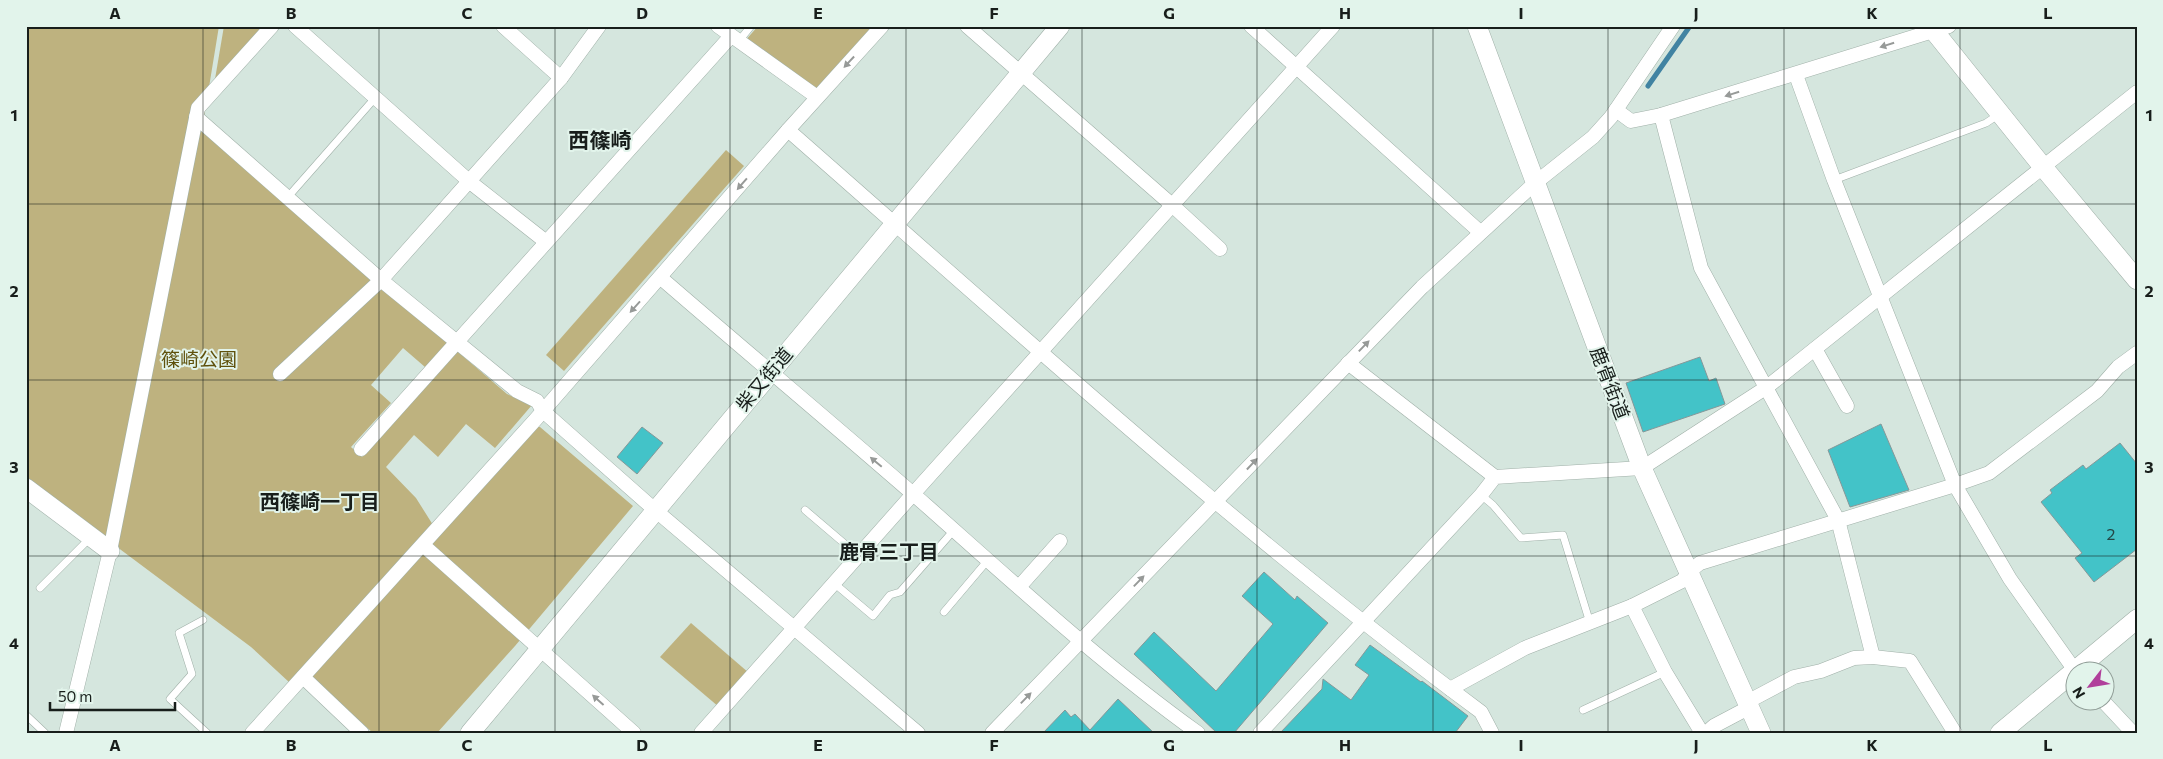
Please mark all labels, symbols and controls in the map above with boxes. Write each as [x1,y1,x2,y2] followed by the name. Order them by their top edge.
[109,3,121,22] text: A
[286,3,297,22] text: B
[462,3,473,22] text: C
[636,3,648,22] text: D
[813,3,823,22] text: E
[989,3,999,22] text: F
[1163,3,1175,22] text: G
[1339,3,1351,22] text: H
[1518,3,1524,22] text: I
[1693,3,1699,22] text: J
[1866,3,1878,22] text: K
[2043,3,2053,22] text: L
[1880,42,1895,50] one-way arrow
[843,56,855,68] one-way arrow
[1724,90,1739,98] one-way arrow
[10,105,18,124] text: 1
[2145,105,2153,124] text: 1
[569,127,632,152] district label: 西篠崎
[736,177,747,190] one-way arrow
[9,281,19,300] text: 2
[2144,281,2154,300] text: 2
[630,300,641,313] one-way arrow
[1358,341,1370,353] one-way arrow
[730,342,797,415] street label: 柴又街道
[1586,343,1635,422] street label: 鹿骨街道
[161,347,237,370] park label: 篠崎公園
[870,456,882,468] one-way arrow
[9,457,19,476] text: 3
[2144,457,2154,476] text: 3
[1246,459,1258,471] one-way arrow
[260,489,380,513] district label: 西篠崎一丁目
[2107,524,2116,543] house number: 2
[839,539,939,563] district label: 鹿骨三丁目
[1133,575,1145,587] one-way arrow
[9,633,19,652] text: 4
[2144,633,2154,652] text: 4
[2066,662,2116,712] north arrow
[50,679,175,711] scale bar
[2068,684,2088,702] text: N
[58,687,92,705] text: 50 m
[1020,692,1032,704] one-way arrow
[591,695,604,706] one-way arrow
[109,735,121,754] text: A
[286,735,297,754] text: B
[462,735,473,754] text: C
[636,735,648,754] text: D
[813,735,823,754] text: E
[989,735,999,754] text: F
[1163,735,1175,754] text: G
[1339,735,1351,754] text: H
[1518,735,1524,754] text: I
[1693,735,1699,754] text: J
[1866,735,1878,754] text: K
[2043,735,2053,754] text: L

